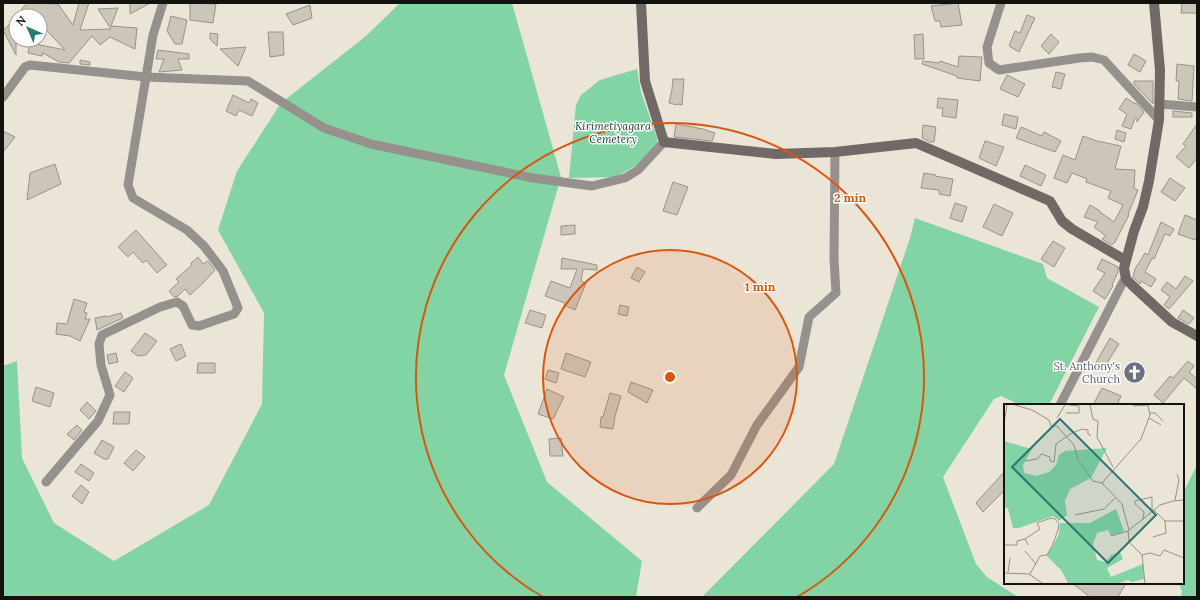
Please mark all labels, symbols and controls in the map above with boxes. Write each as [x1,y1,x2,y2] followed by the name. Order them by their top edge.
[8,8,48,48] north arrow
[13,13,29,29] text: N
[575,119,652,146] park label: Kirimetiyagara Cemetery
[834,190,866,205] text: 2 min
[745,279,776,294] text: 1 min
[1053,359,1120,386] place label: St. Anthony's Church
[1122,359,1148,385] church icon: St. Anthony's Church
[663,370,677,384] centre of rings
[1004,404,1184,584] inset map

